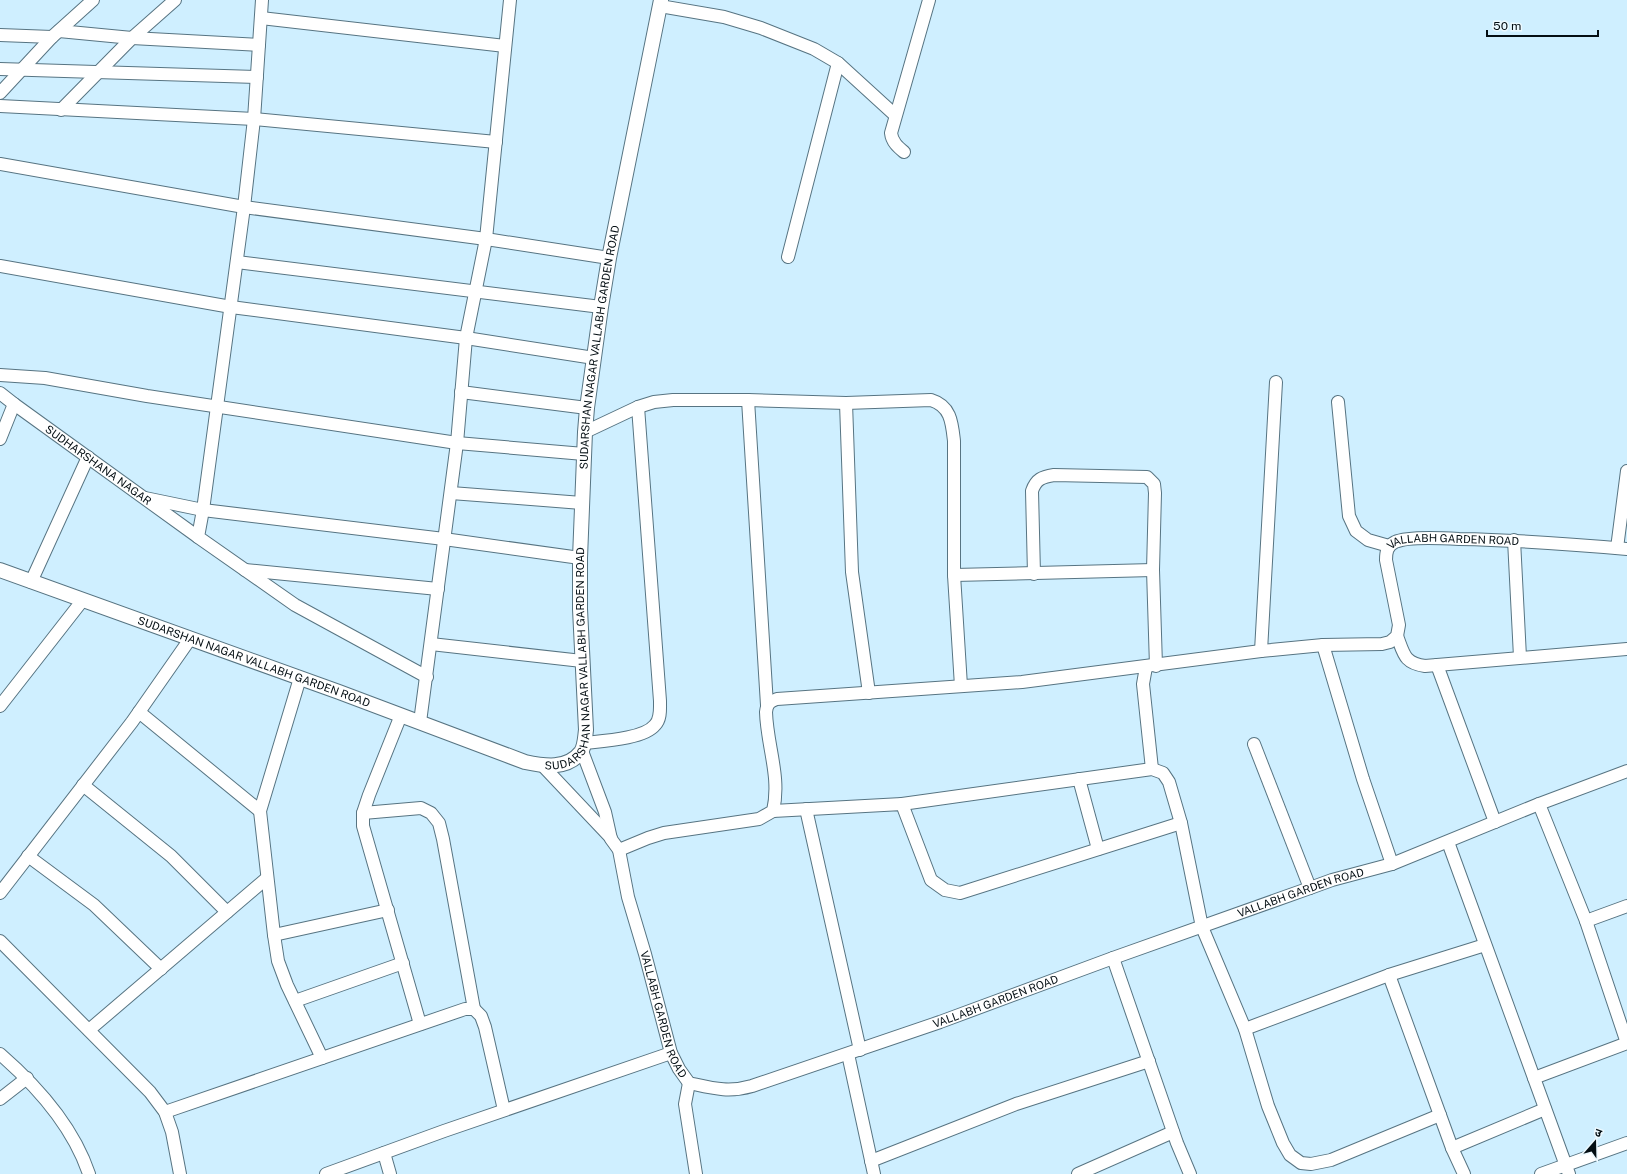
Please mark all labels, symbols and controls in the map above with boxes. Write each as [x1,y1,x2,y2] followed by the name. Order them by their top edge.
[1487,12,1598,38] scale bar
[1493,19,1521,33] text: 50 m
[578,224,621,470] street label: SUDARSHAN NAGAR VALLABH GARDEN ROAD
[43,423,154,507] street label: SUDHARSHANA NAGAR
[1384,532,1520,551] street label: VALLABH GARDEN ROAD
[544,547,592,772] street label: SUDARSHAN NAGAR VALLABH GARDEN ROAD
[136,614,372,709] street label: SUDARSHAN NAGAR VALLABH GARDEN ROAD
[1236,866,1365,919] street label: VALLABH GARDEN ROAD
[638,949,689,1080] street label: VALLABH GARDEN ROAD
[931,973,1060,1030] street label: VALLABH GARDEN ROAD
[1575,1122,1615,1162] north arrow
[1593,1126,1604,1140] text: उ

